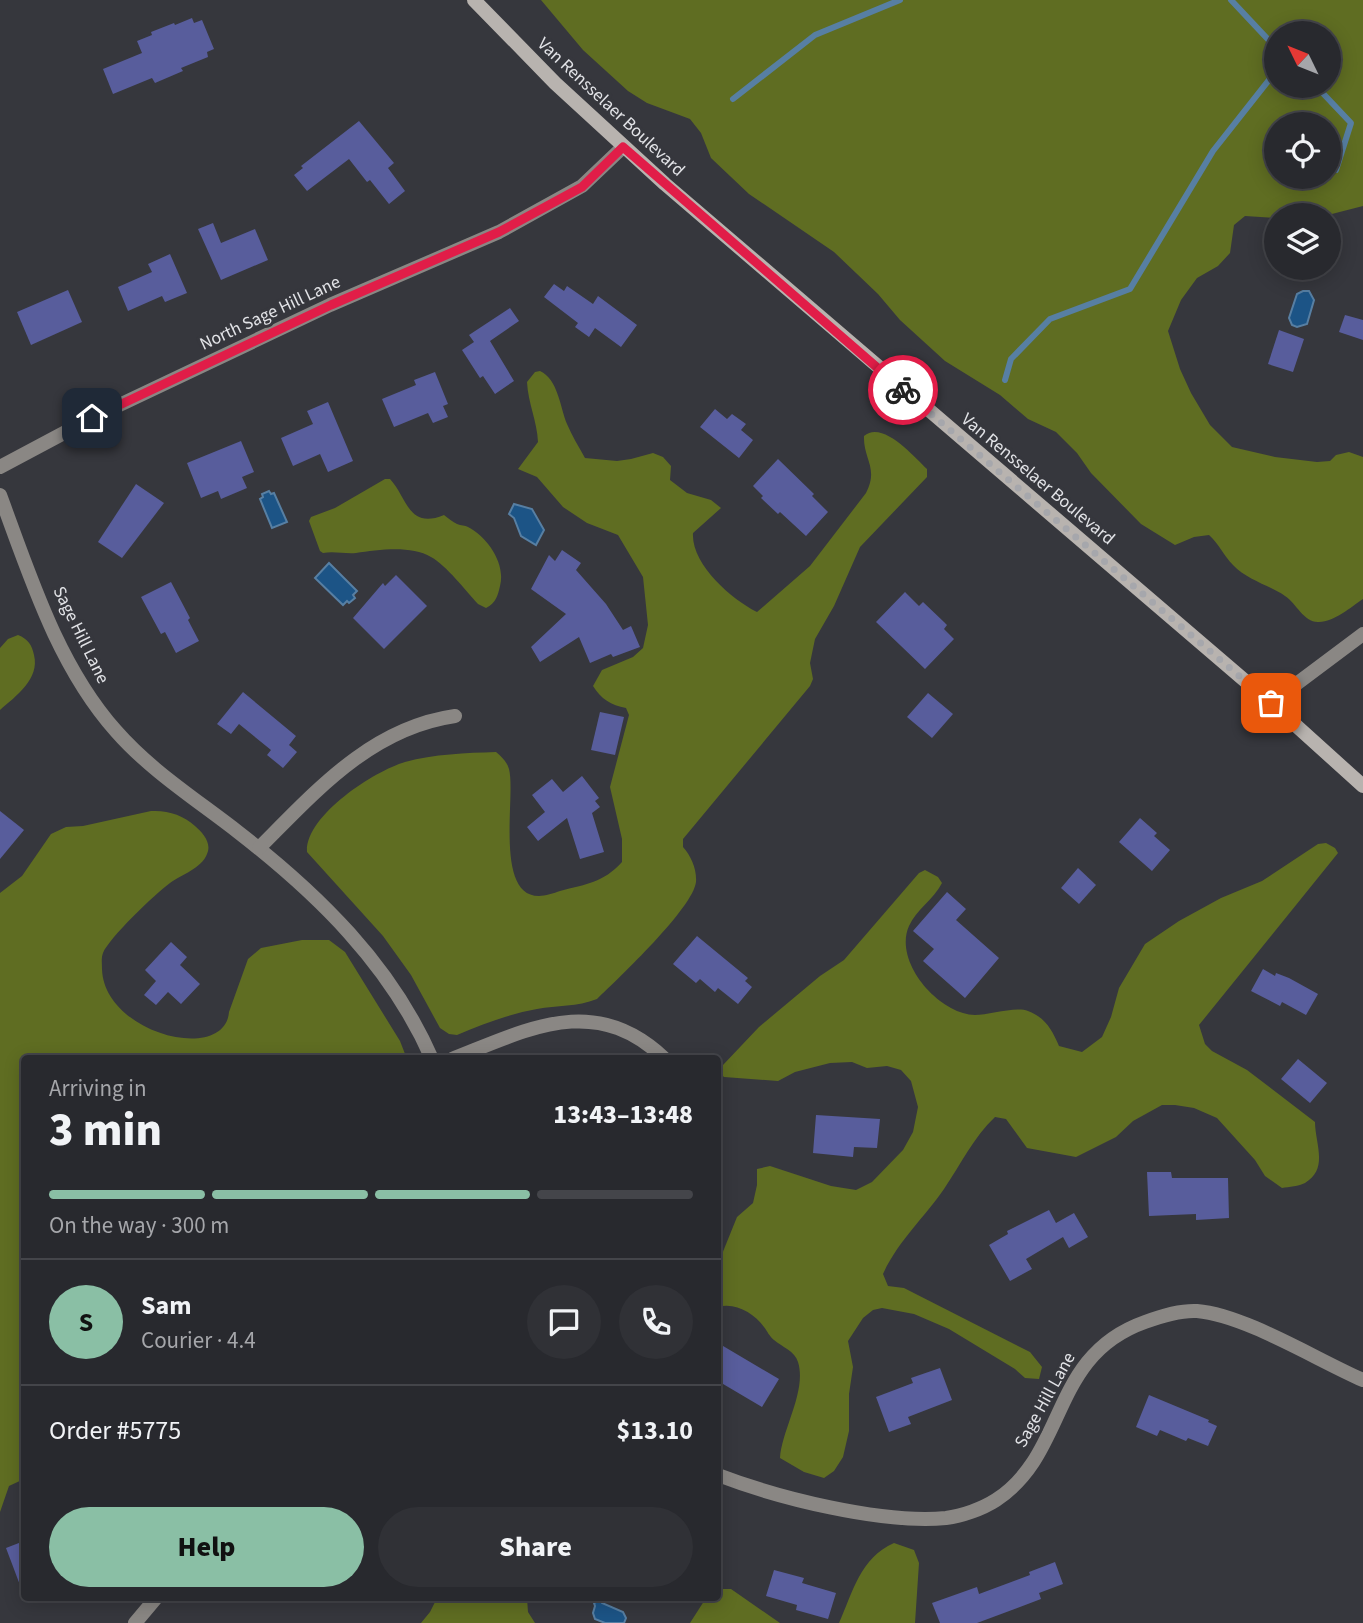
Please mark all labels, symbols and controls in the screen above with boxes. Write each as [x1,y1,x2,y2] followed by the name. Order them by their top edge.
[1264,21,1340,98] north arrow
[1264,21,1341,280] map controls
[532,32,690,182] street label: Van Rensselaer Boulevard
[1264,112,1341,189] button: locate
[1264,203,1341,280] button: layers
[196,269,345,357] street label: North Sage Hill Lane
[868,355,938,425] courier
[884,371,922,409] icon: bike
[62,388,122,448] pin
[73,399,111,437] icon: home
[956,407,1120,551] street label: Van Rensselaer Boulevard
[47,582,115,688] street label: Sage Hill Lane
[1241,673,1301,733] pin
[1252,684,1290,722] icon: bag
[49,1072,147,1105] text: Arriving in
[553,1096,693,1133] text: 13:43–13:48
[49,1098,162,1163] text: 3 min
[49,1209,229,1242] text: On the way · 300 m
[527,1285,601,1359] button: chat
[619,1285,693,1359] button: phone
[141,1287,191,1324] text: Sam
[79,1304,93,1341] text: S
[141,1324,256,1357] text: Courier · 4.4
[1008,1348,1082,1452] street label: Sage Hill Lane
[49,1412,181,1449] text: Order #5775
[617,1412,693,1449] text: $13.10
[49,1507,364,1587] button: Help
[378,1507,693,1587] button: Share

